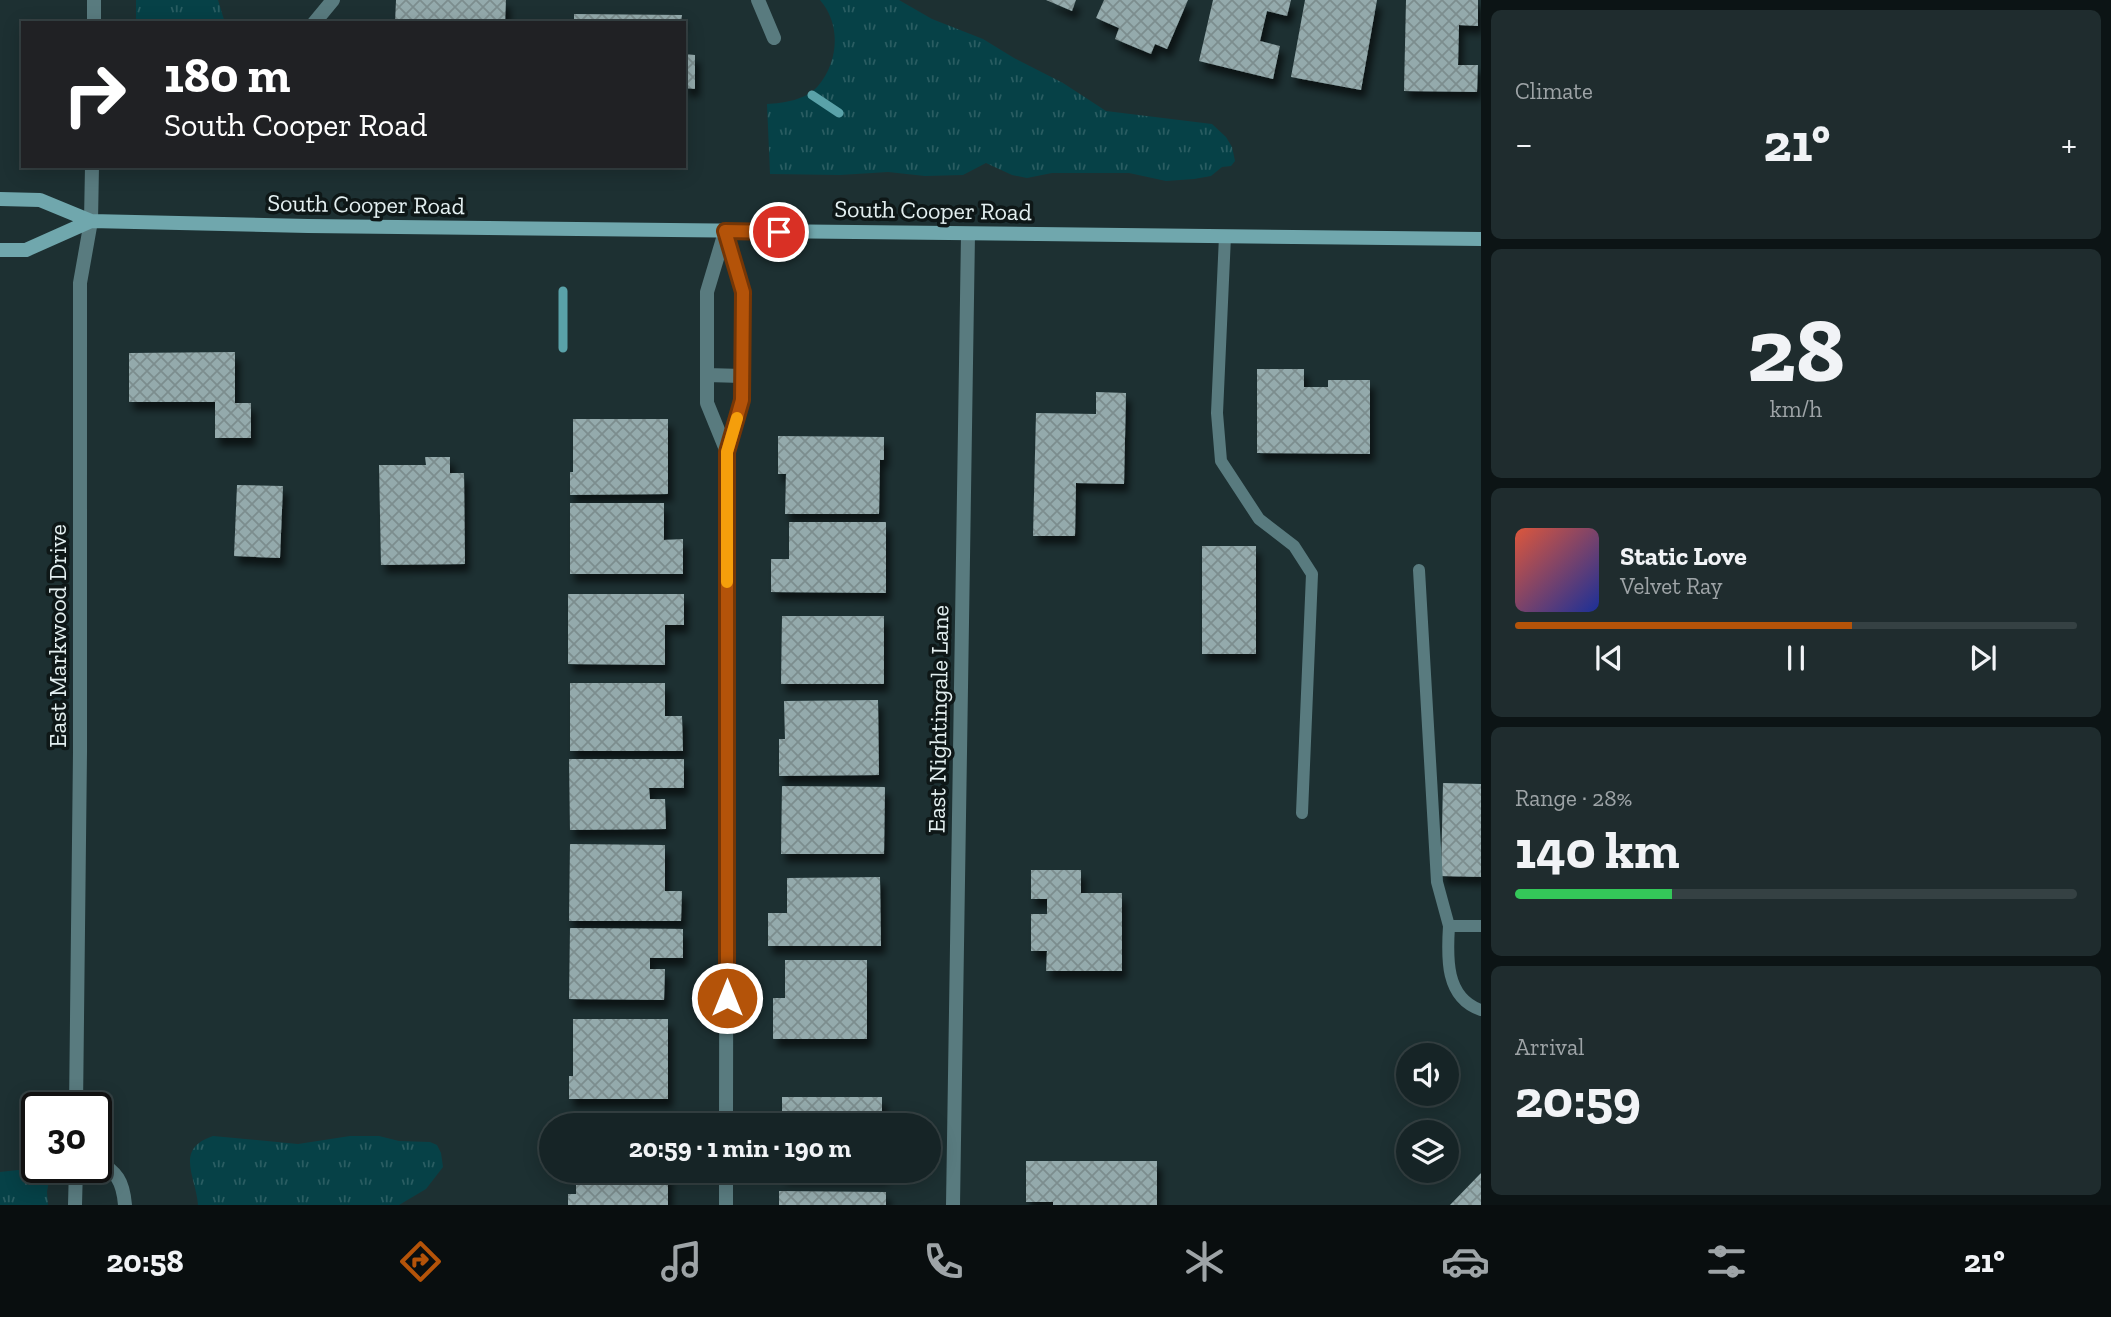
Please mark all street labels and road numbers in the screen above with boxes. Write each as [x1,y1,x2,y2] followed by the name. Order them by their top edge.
[267,188,465,220] street label: South Cooper Road
[834,194,1032,226] street label: South Cooper Road
[43,524,72,748] street label: East Markwood Drive
[922,605,954,833] street label: East Nightingale Lane

